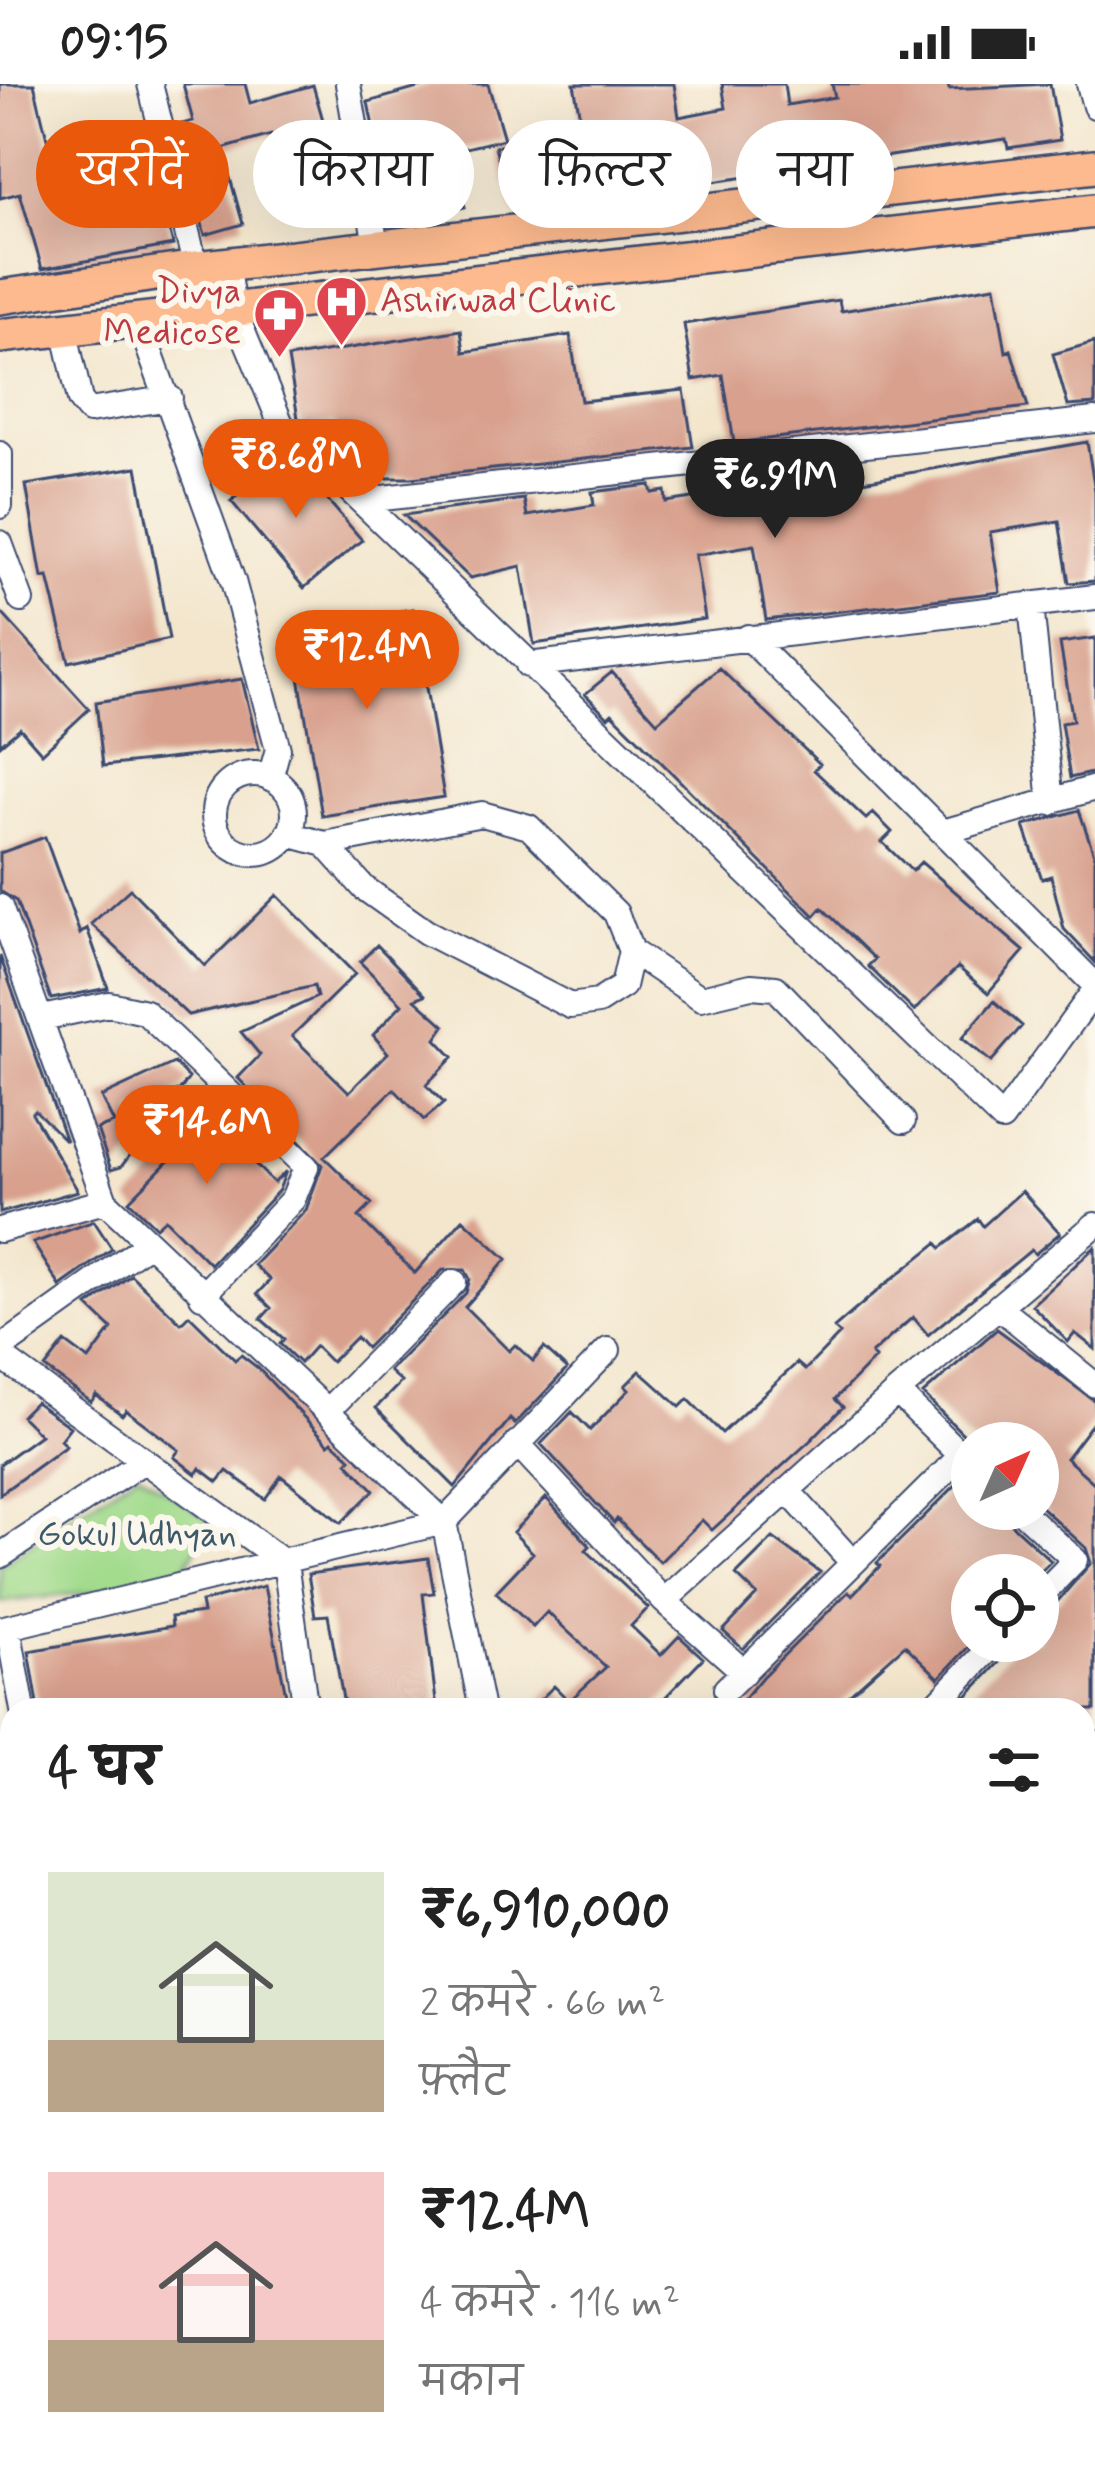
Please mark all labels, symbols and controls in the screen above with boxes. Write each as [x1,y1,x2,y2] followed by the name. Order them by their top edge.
[60,13,168,72] text: 09:15
[36,120,229,228] chip: खरीदें
[253,120,474,228] chip: किराया
[498,120,712,228] chip: फ़िल्टर
[736,120,894,228] chip: नया
[104,269,241,357] place label: Divya Medicose
[313,273,369,347] hospital icon: Ashirwad Clinic
[380,278,616,325] place label: Ashirwad Clinic
[252,285,308,359] pharmacy icon: Divya Medicose
[198,419,394,521] pin: ₹8.68M
[230,432,362,483] text: ₹8.68M
[677,439,873,541] pin: ₹6.91M
[713,452,837,503] text: ₹6.91M
[269,610,465,712] pin: ₹12.4M
[302,623,432,674] text: ₹12.4M
[109,1085,305,1187] pin: ₹14.6M
[142,1098,272,1149] text: ₹14.6M
[951,1422,1059,1530] north arrow
[951,1422,1059,1662] map controls
[37,1512,237,1559] park label: Gokul Udhyan
[951,1554,1059,1662] button: locate
[48,1737,159,1803] text: 4 घर
[981,1737,1047,1803] icon: filters
[420,1880,670,1946] text: ₹6,910,000
[144,1920,288,2064] icon: home
[420,1979,665,2030] text: 2 कमरे · 66 m²
[420,2058,509,2109] text: फ़्लैट
[420,2180,590,2246] text: ₹12.4M
[144,2220,288,2364] icon: home
[420,2279,680,2330] text: 4 कमरे · 116 m²
[420,2358,523,2409] text: मकान

